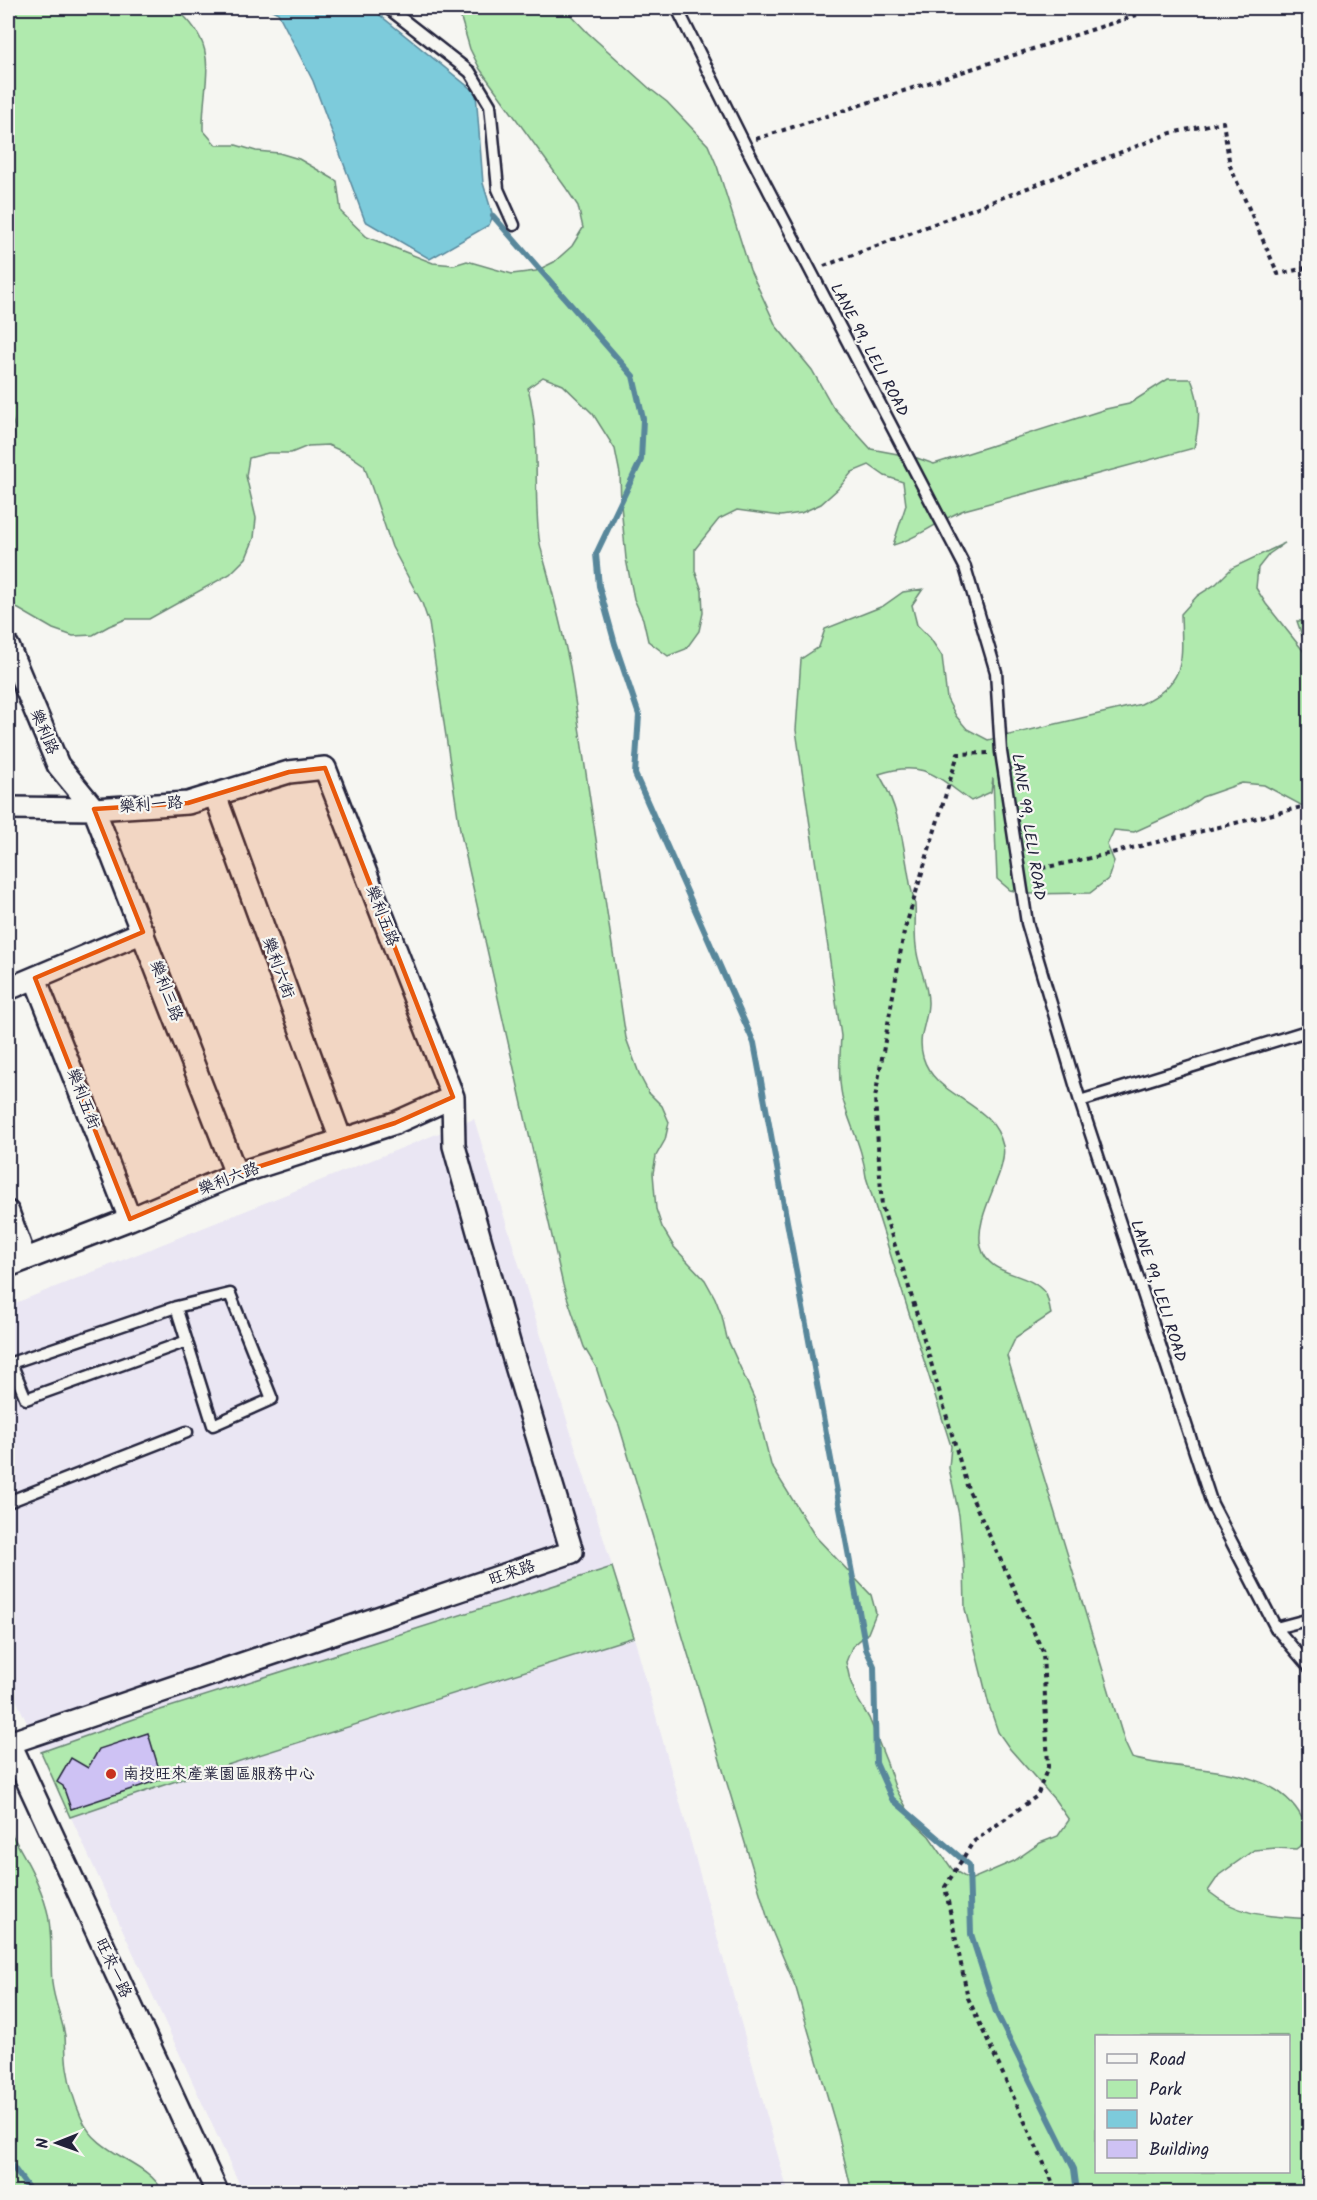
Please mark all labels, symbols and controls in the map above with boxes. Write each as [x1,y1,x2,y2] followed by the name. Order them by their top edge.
[823,279,915,421] street label: LANE 99, LELI ROAD
[23,705,65,759] street label: 樂利路
[1004,752,1052,902] street label: LANE 99, LELI ROAD
[118,790,184,820] street label: 樂利一路
[359,882,405,950] street label: 樂利五路
[255,934,301,1002] street label: 樂利六街
[143,957,189,1025] street label: 樂利三路
[60,1065,106,1133] street label: 樂利五街
[195,1156,263,1202] street label: 樂利六路
[1123,1217,1193,1365] street label: LANE 99, LELI ROAD
[485,1553,539,1593] street label: 旺來路
[123,1762,315,1787] place label: 南投旺來產業園區服務中心
[104,1767,118,1781] marker: 南投旺來產業園區服務中心
[88,1934,138,2002] street label: 旺來一路
[1095,2035,1290,2173] legend
[1149,2046,1186,2075] text: Road
[1149,2076,1182,2105] text: Park
[1149,2106,1194,2135] text: Water
[27,2113,87,2173] north arrow
[1149,2136,1209,2165] text: Building
[31,2138,56,2149] text: N

